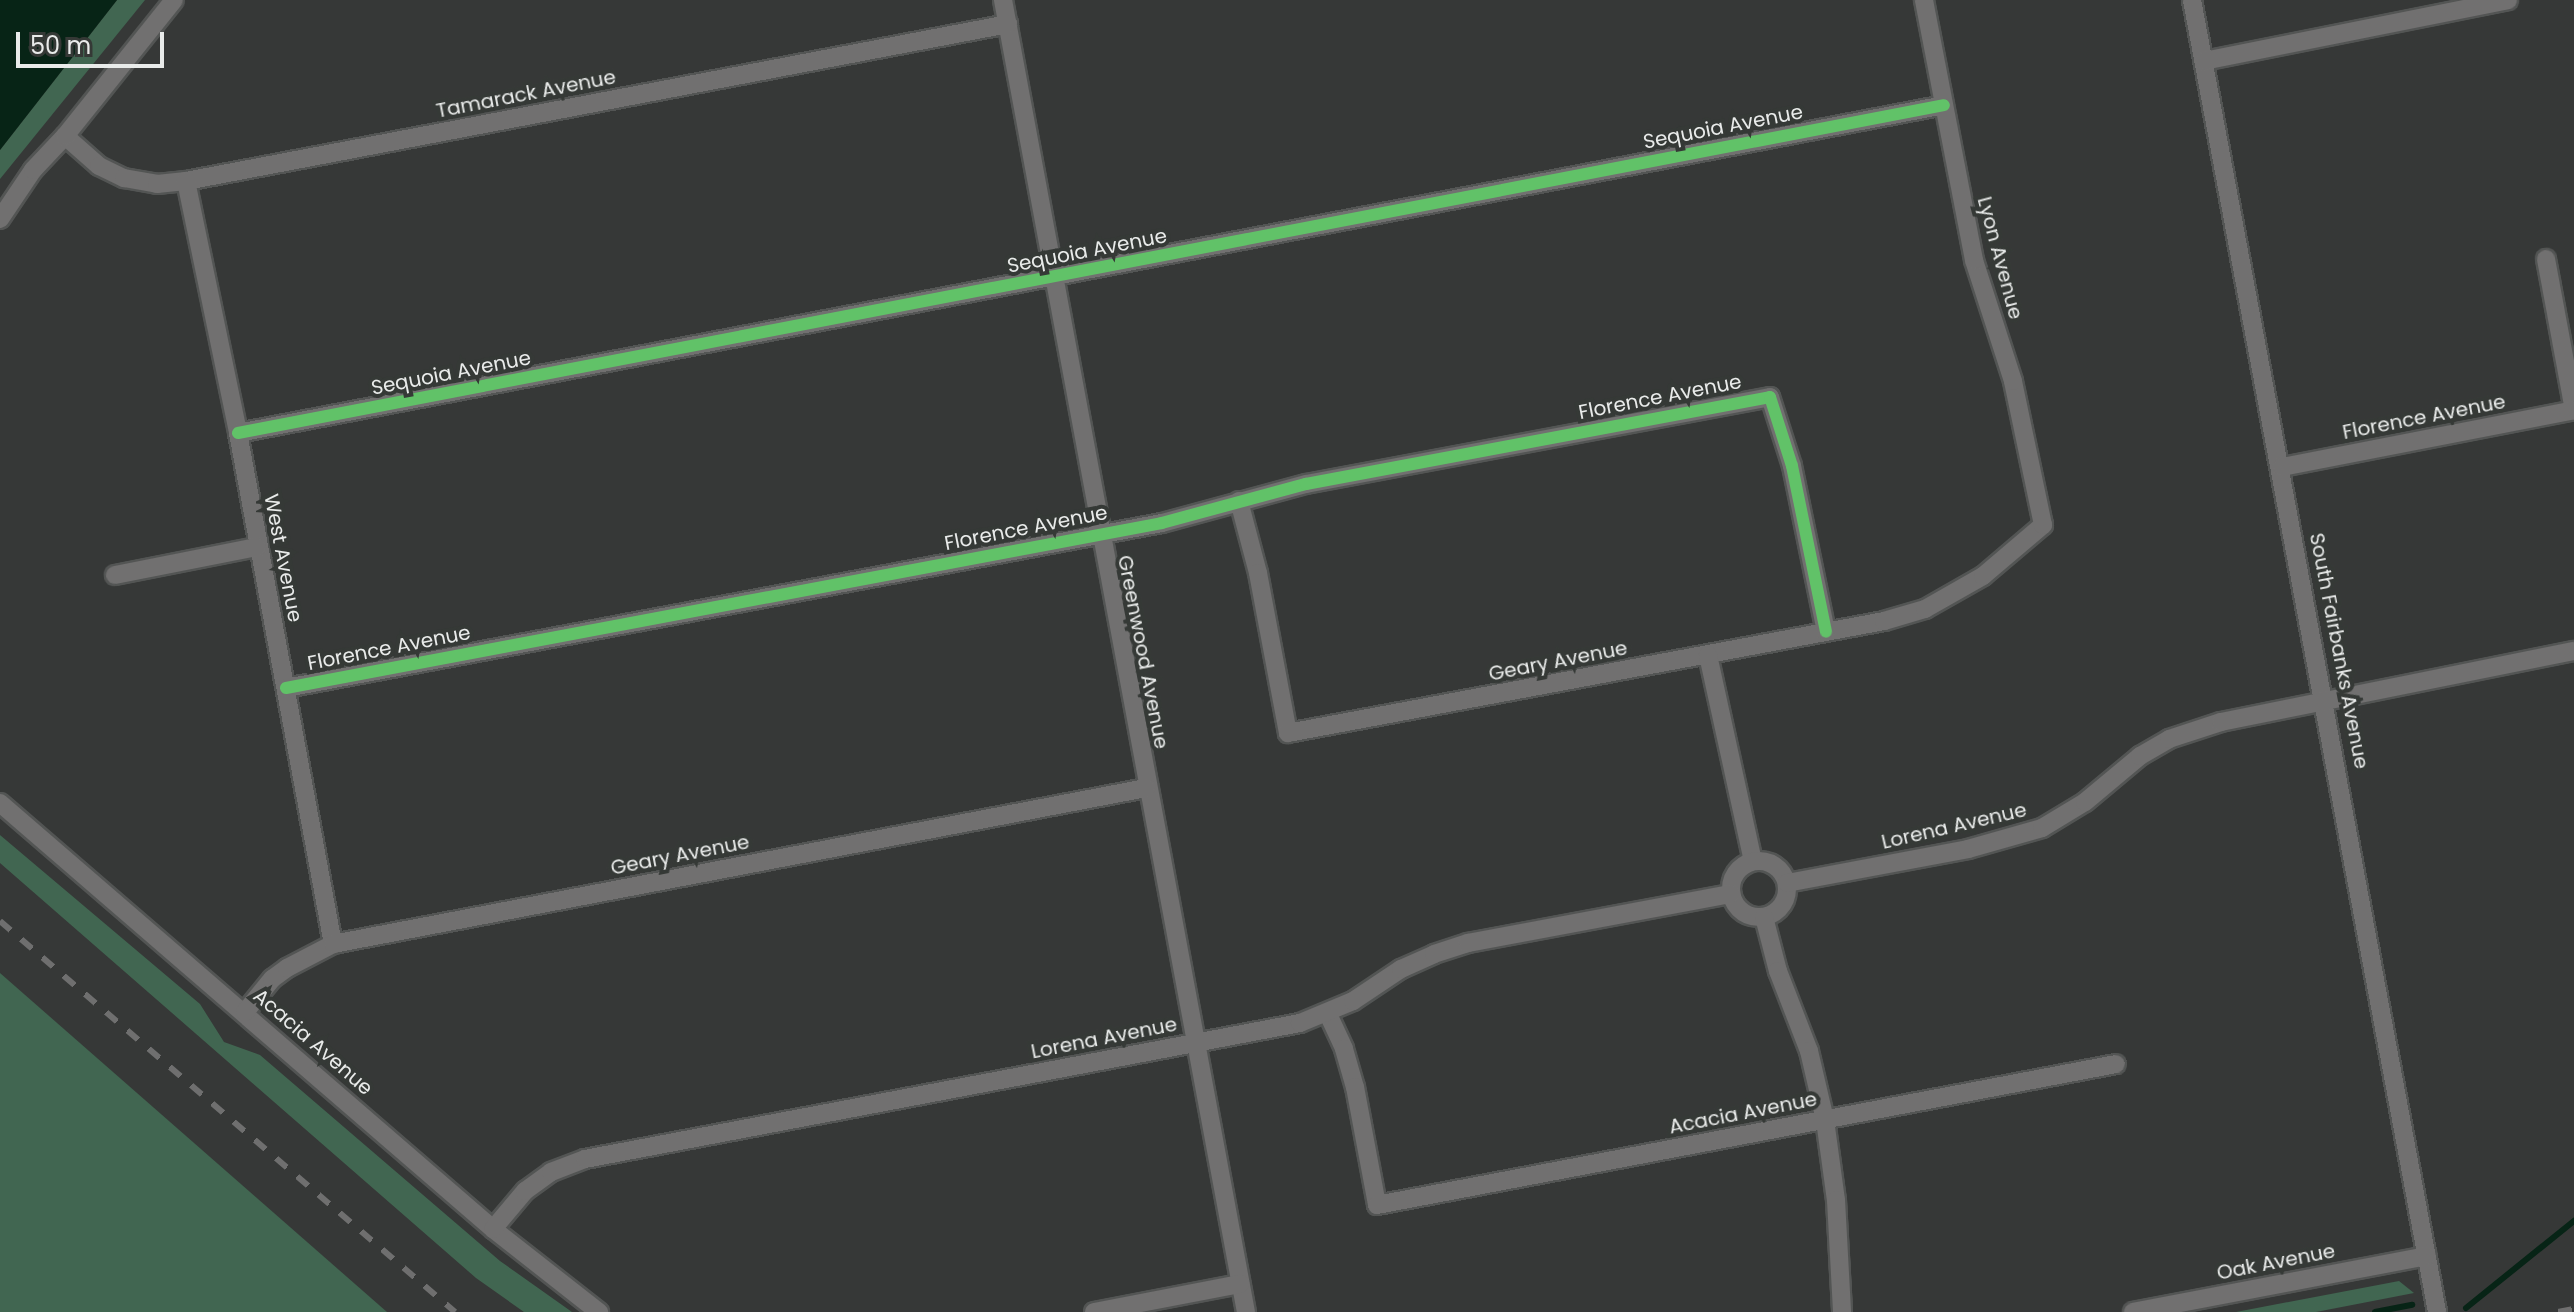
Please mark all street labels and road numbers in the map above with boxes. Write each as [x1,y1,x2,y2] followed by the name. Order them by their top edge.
[434,65,618,123] street label: Tamarack Avenue
[1641,100,1805,154] street label: Sequoia Avenue
[1972,194,2028,322] street label: Lyon Avenue
[1005,224,1169,278] street label: Sequoia Avenue
[369,346,533,400] street label: Sequoia Avenue
[1577,369,1743,425] street label: Florence Avenue
[2341,389,2507,445] street label: Florence Avenue
[259,492,307,624] street label: West Avenue
[943,500,1109,556] street label: Florence Avenue
[2304,531,2374,771] street label: South Fairbanks Avenue
[1112,553,1174,751] street label: Greenwood Avenue
[306,620,472,676] street label: Florence Avenue
[1487,636,1629,686] street label: Geary Avenue
[1879,798,2029,854] street label: Lorena Avenue
[609,830,751,880] street label: Geary Avenue
[248,984,378,1100] street label: Acacia Avenue
[1029,1012,1179,1064] street label: Lorena Avenue
[1667,1087,1819,1139] street label: Acacia Avenue
[2215,1239,2337,1285] street label: Oak Avenue

